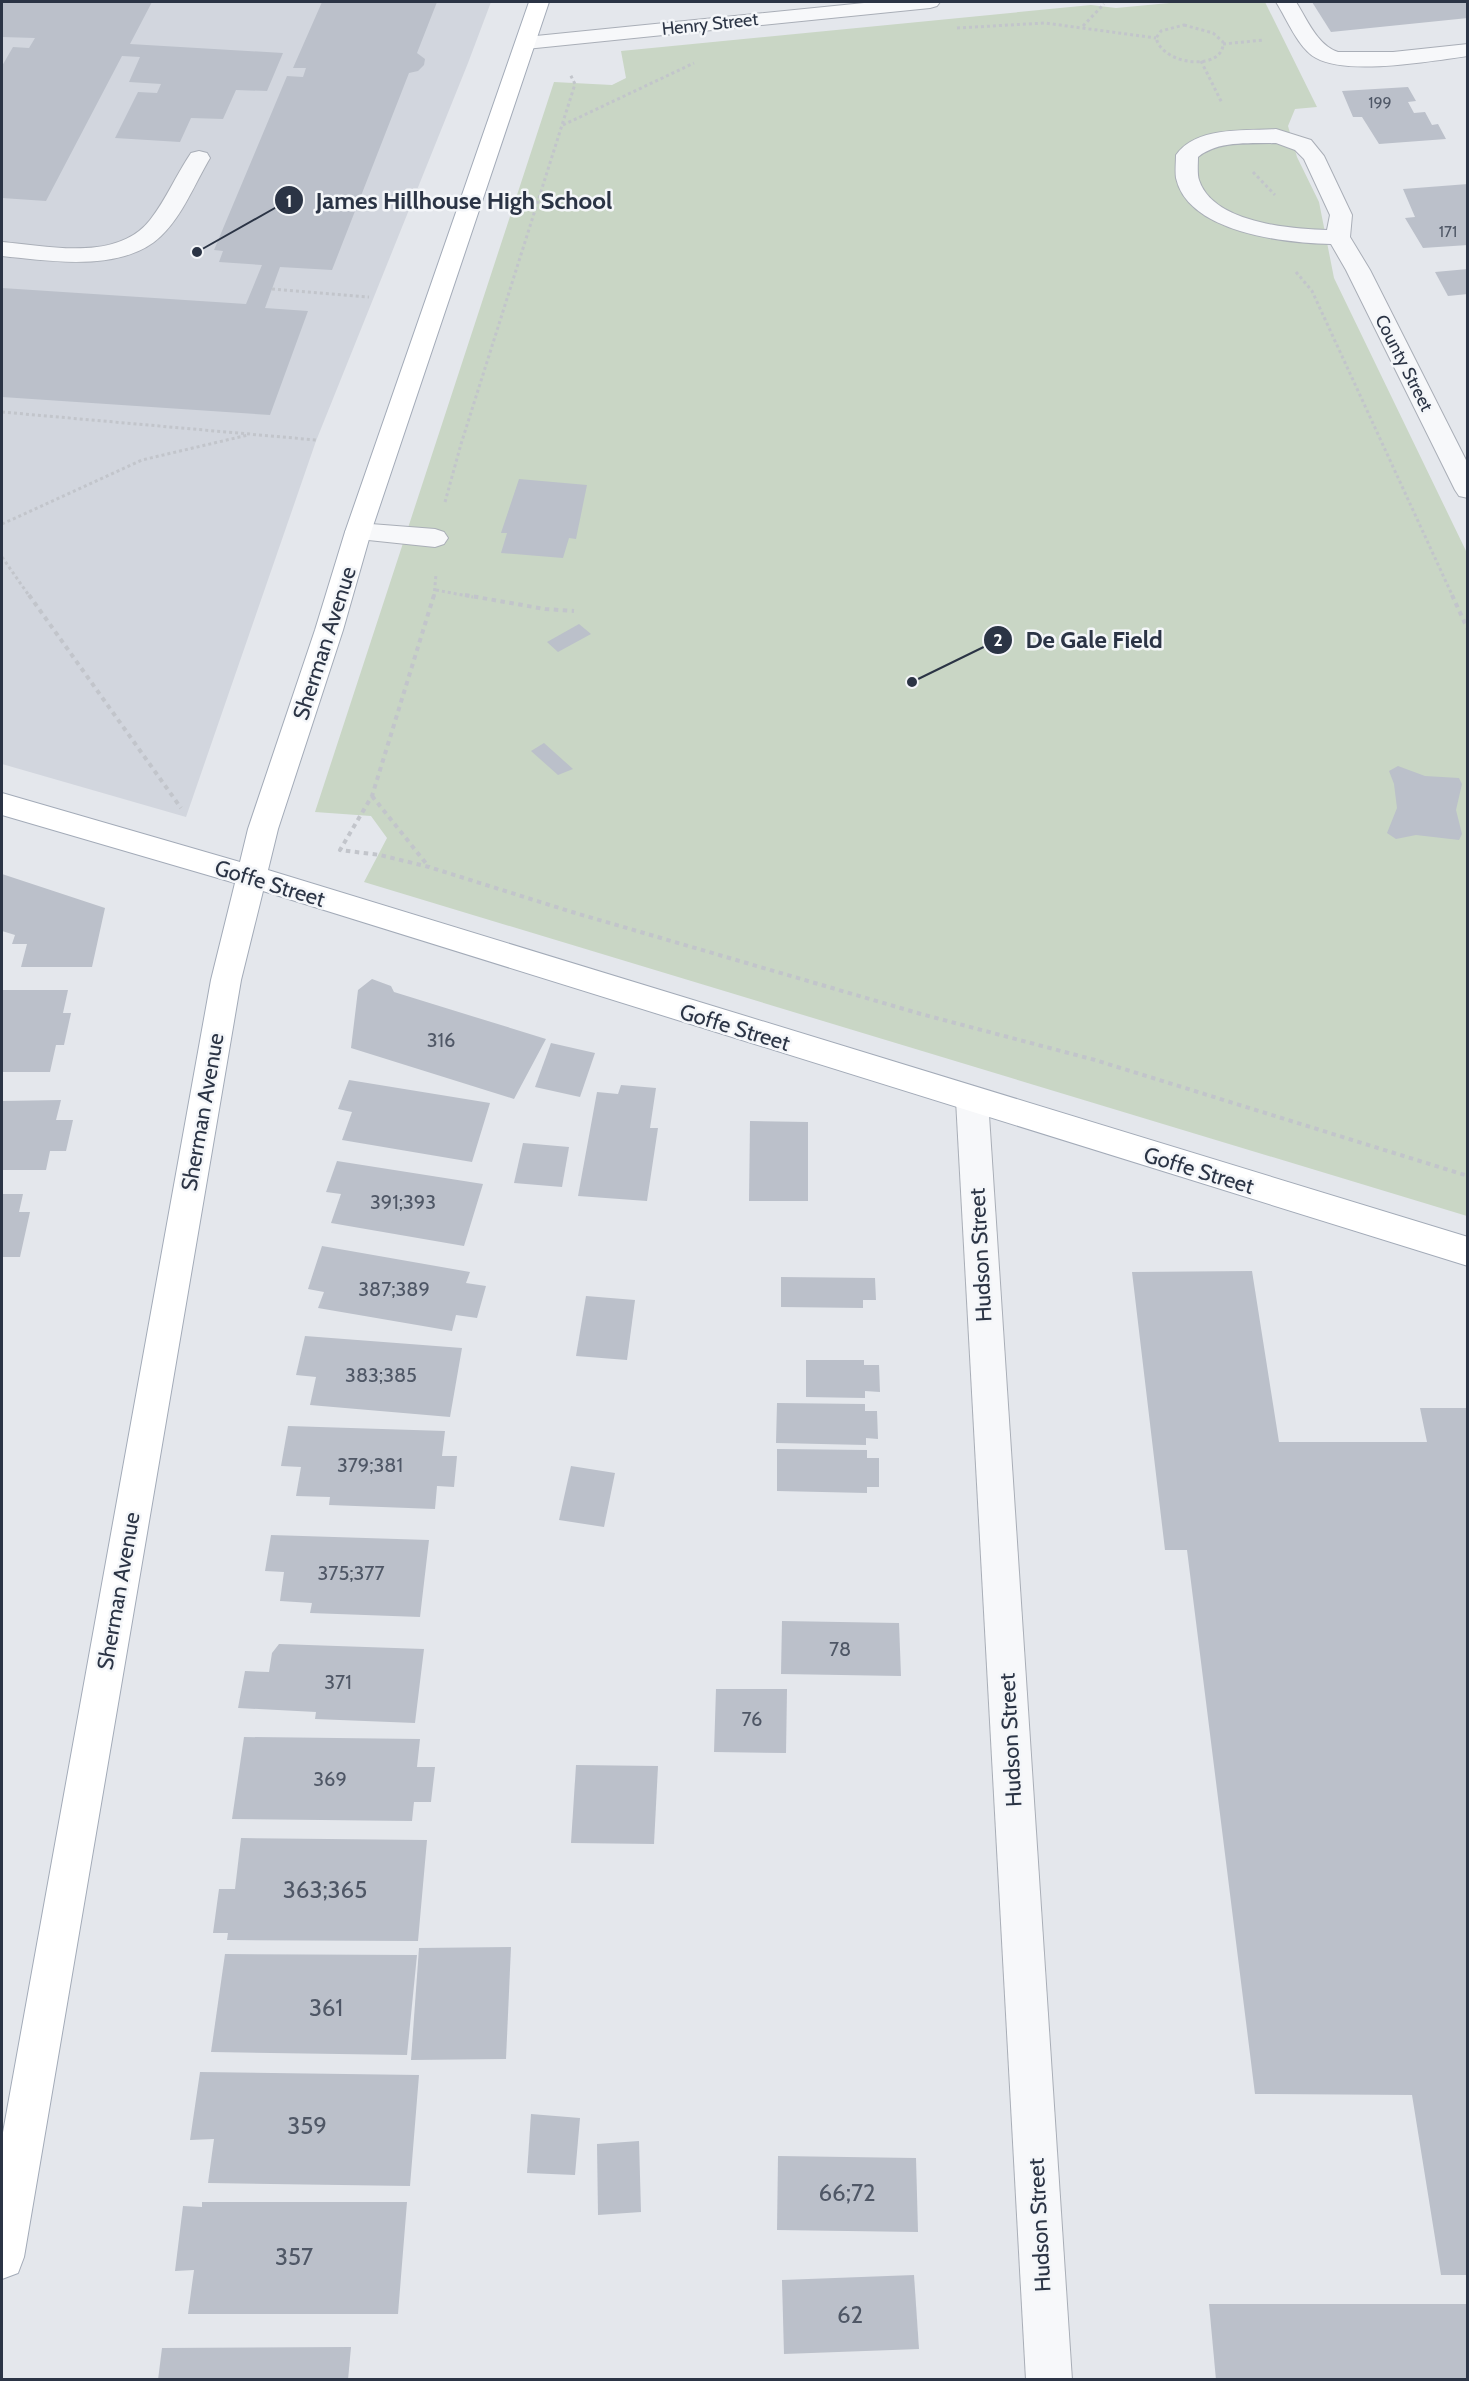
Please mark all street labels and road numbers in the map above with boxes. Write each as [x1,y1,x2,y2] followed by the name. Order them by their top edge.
[661,8,759,40] street label: Henry Street
[1370,311,1438,415] street label: County Street
[287,563,362,723] street label: Sherman Avenue
[212,854,329,913] street label: Goffe Street
[677,998,794,1057] street label: Goffe Street
[175,1031,230,1193] street label: Sherman Avenue
[1141,1141,1258,1200] street label: Goffe Street
[963,1187,997,1323] street label: Hudson Street
[91,1510,146,1672] street label: Sherman Avenue
[993,1672,1027,1808] street label: Hudson Street
[1022,2157,1056,2293] street label: Hudson Street

